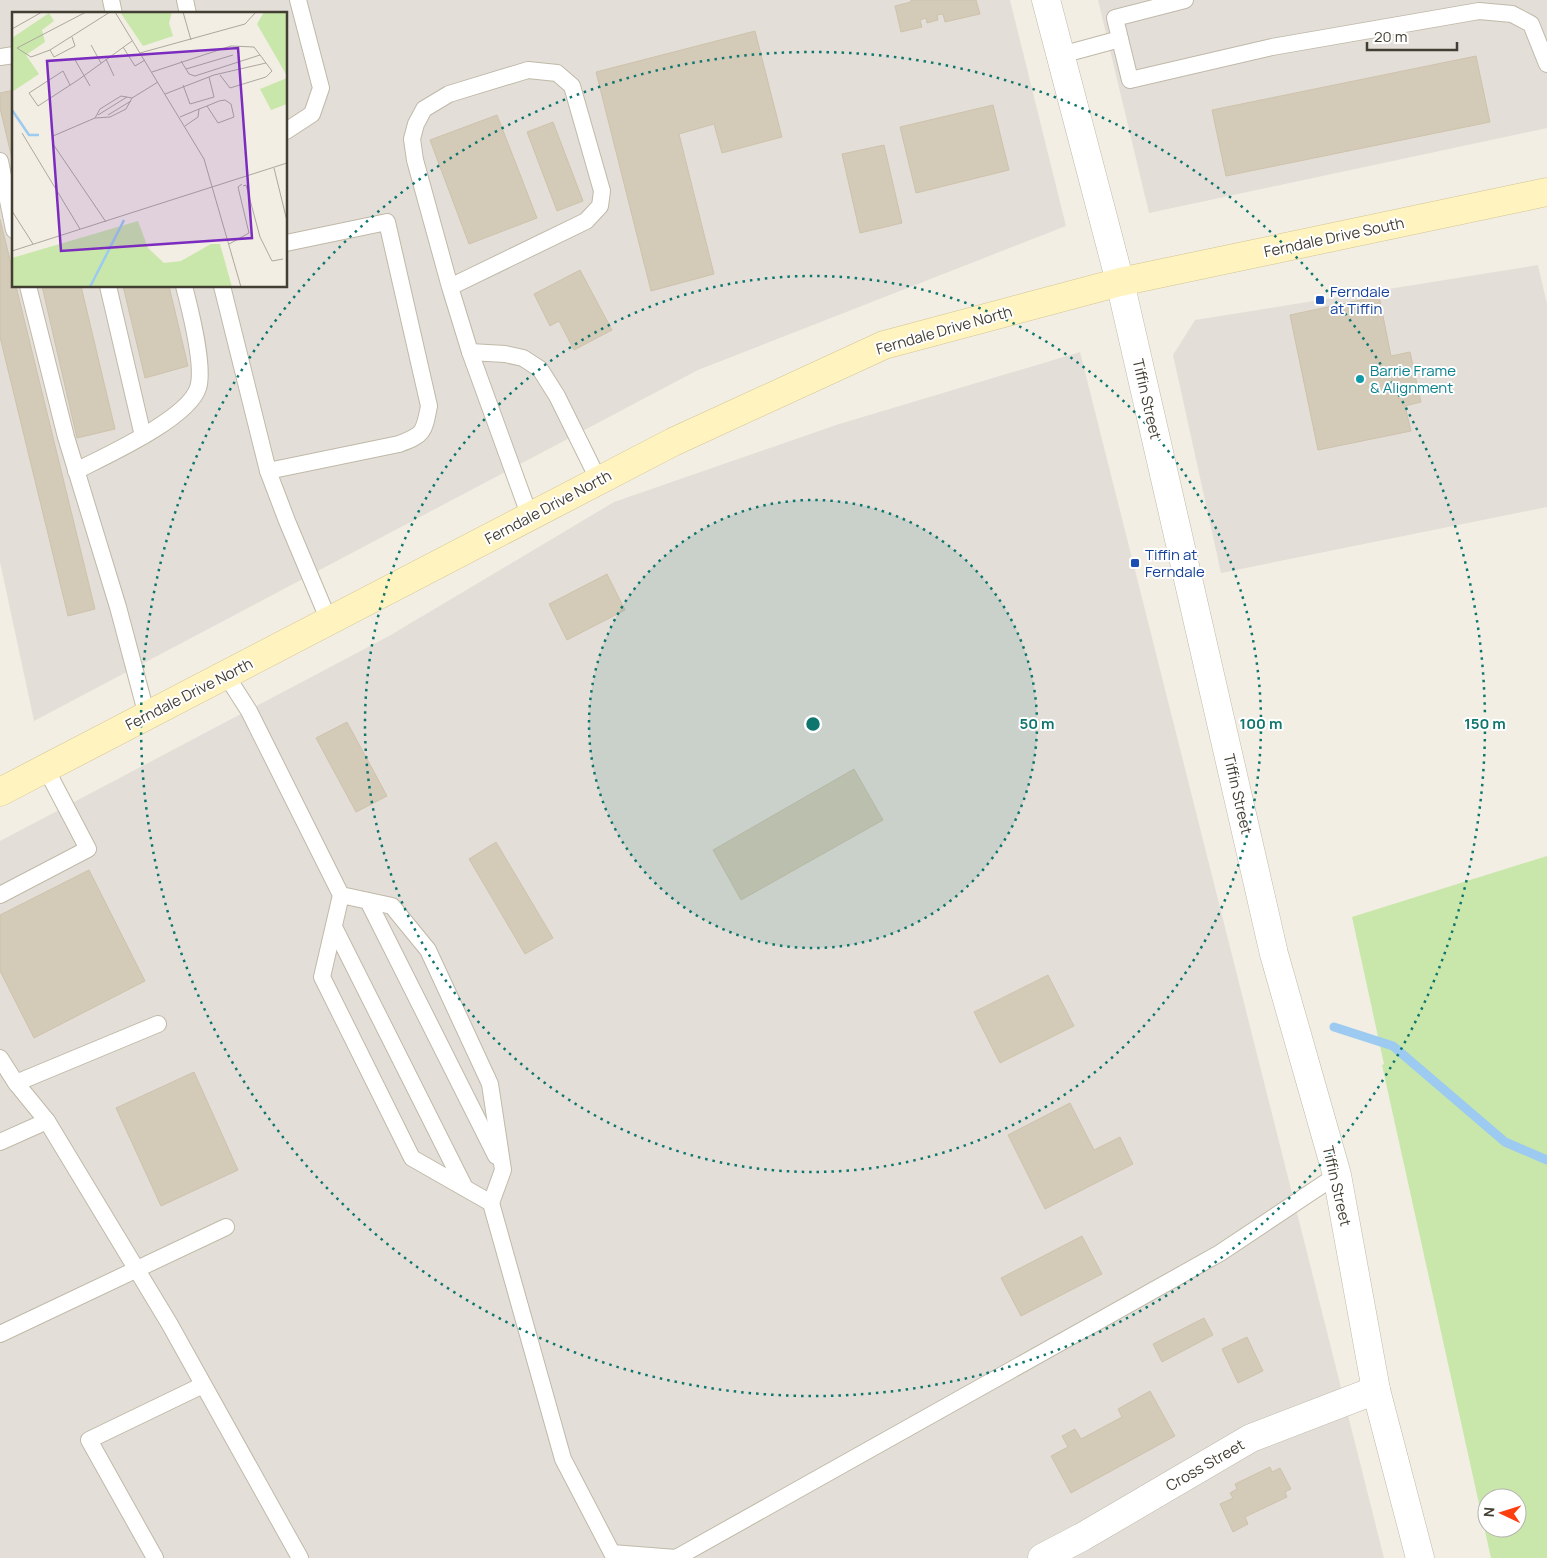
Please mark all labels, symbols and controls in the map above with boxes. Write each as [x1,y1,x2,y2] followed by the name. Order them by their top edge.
[12,12,288,288] inset map
[1367,20,1457,52] scale bar
[1374,26,1407,47] text: 20 m
[1262,212,1406,262] street label: Ferndale Drive South
[1330,281,1390,319] place label: Ferndale at Tiffin
[1314,294,1326,306] marker: Ferndale at Tiffin
[874,301,1014,359] street label: Ferndale Drive North
[1128,357,1166,441] street label: Tiffin Street
[1370,360,1456,398] place label: Barrie Frame & Alignment
[1354,373,1366,385] marker: Barrie Frame & Alignment
[481,465,615,549] street label: Ferndale Drive North
[1145,544,1205,582] place label: Tiffin at Ferndale
[1129,557,1141,569] marker: Tiffin at Ferndale
[122,653,256,735] street label: Ferndale Drive North
[1019,713,1055,734] text: 50 m
[1240,713,1282,734] text: 100 m
[1464,713,1506,734] text: 150 m
[804,715,822,733] centre of rings
[1219,752,1257,836] street label: Tiffin Street
[1318,1144,1356,1228] street label: Tiffin Street
[1162,1434,1248,1496] street label: Cross Street
[1477,1488,1527,1538] north arrow
[1479,1506,1498,1518] text: N

